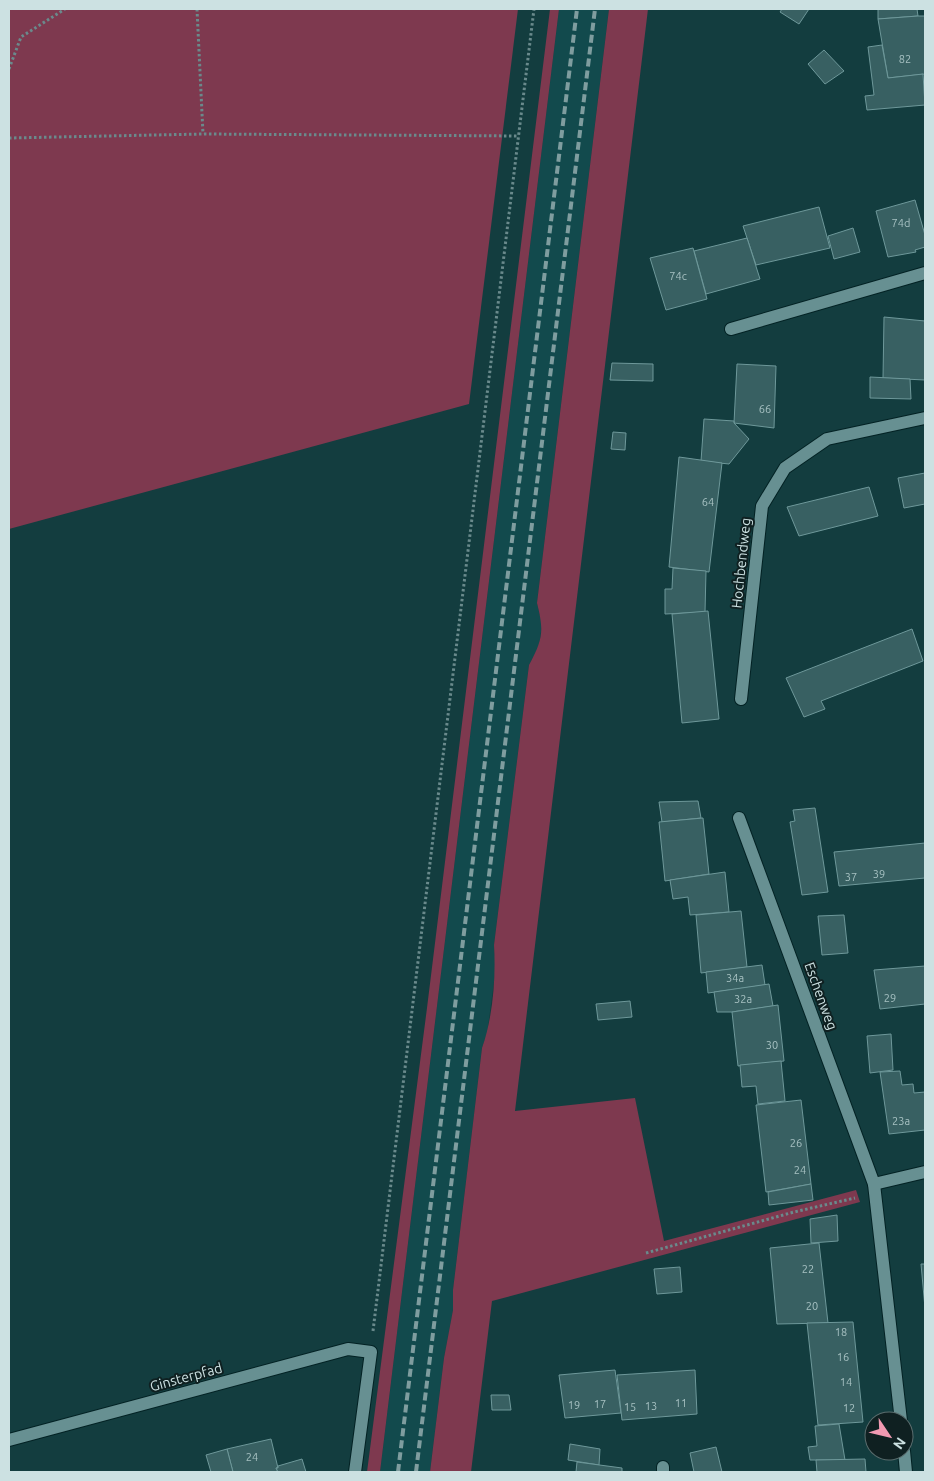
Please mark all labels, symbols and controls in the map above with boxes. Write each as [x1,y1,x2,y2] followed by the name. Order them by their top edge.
[899,53,911,65] house number: 82
[892,217,910,229] house number: 74d
[669,270,687,282] house number: 74c
[759,403,771,415] house number: 66
[702,496,714,508] house number: 64
[728,517,754,609] street label: Hochbendweg
[873,868,885,880] house number: 39
[845,871,857,883] house number: 37
[801,960,841,1032] street label: Eschenweg
[726,972,744,984] house number: 34a
[884,992,896,1004] house number: 29
[734,993,752,1005] house number: 32a
[766,1039,778,1051] house number: 30
[892,1115,910,1127] house number: 23a
[790,1137,802,1149] house number: 26
[794,1164,806,1176] house number: 24
[802,1263,814,1275] house number: 22
[806,1300,818,1312] house number: 20
[835,1326,847,1338] house number: 18
[837,1351,849,1363] house number: 16
[148,1360,224,1394] street label: Ginsterpfad
[840,1376,852,1388] house number: 14
[675,1397,687,1409] house number: 11
[594,1398,606,1410] house number: 17
[568,1399,580,1411] house number: 19
[645,1400,657,1412] house number: 13
[624,1401,636,1413] house number: 15
[843,1402,855,1414] house number: 12
[864,1411,914,1461] north arrow
[890,1435,909,1452] text: N
[246,1451,258,1463] house number: 24

